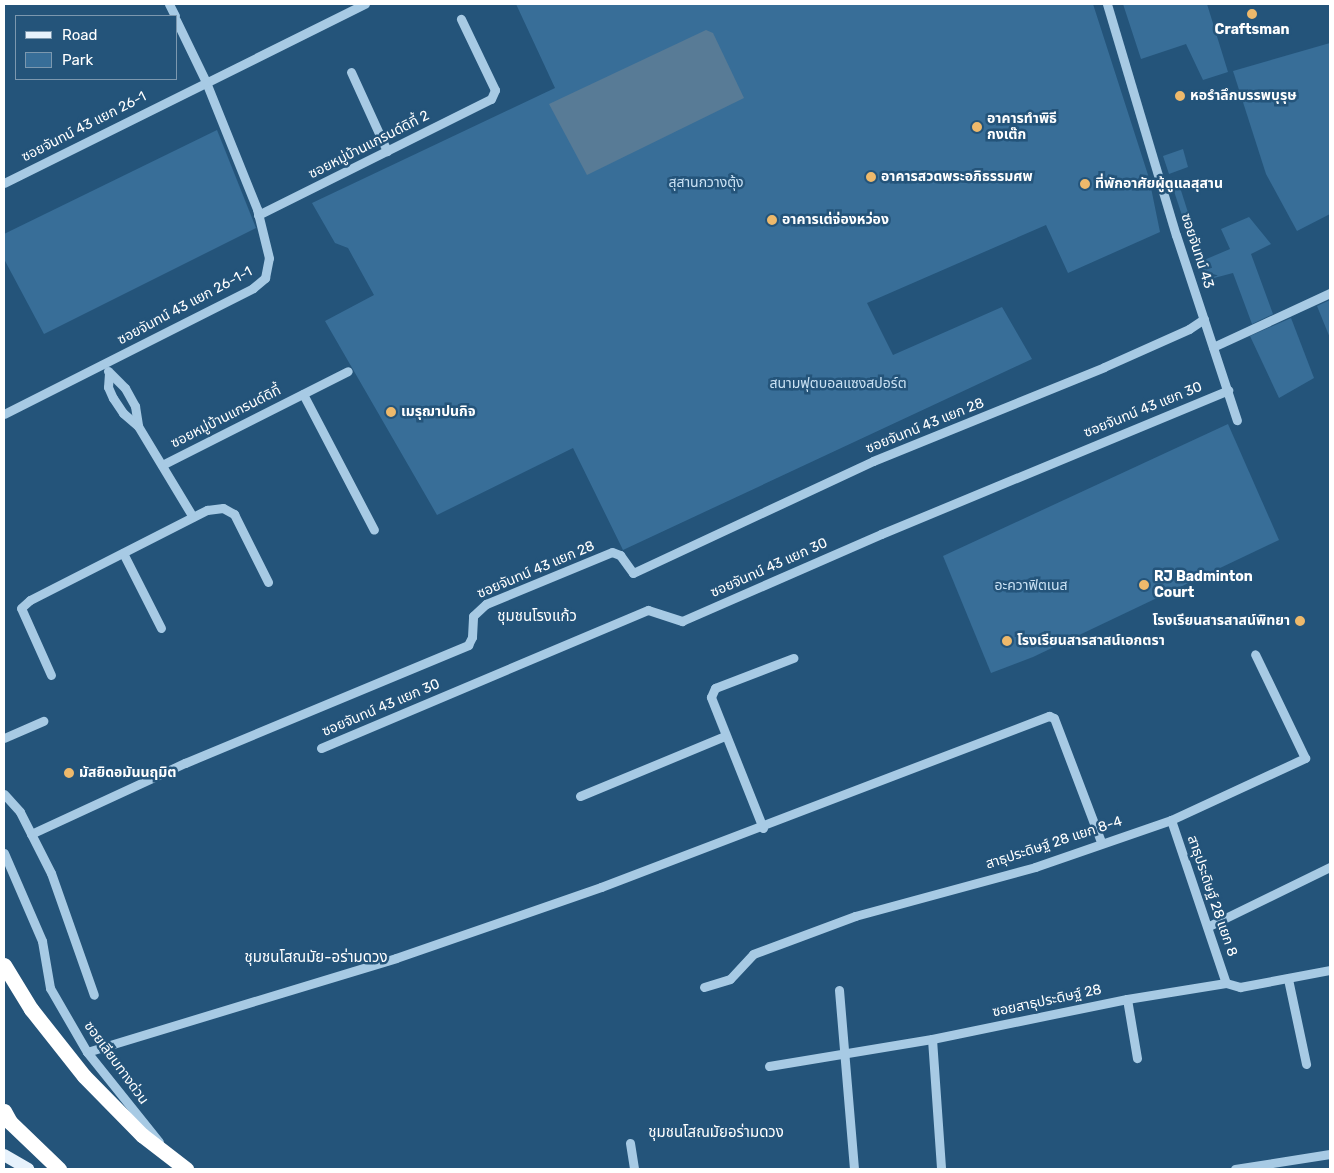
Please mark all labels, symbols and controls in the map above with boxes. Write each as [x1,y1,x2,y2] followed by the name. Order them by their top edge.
[1246,8,1258,20] marker: Craftsman
[15,15,178,80] legend
[1215,22,1289,38] place label: Craftsman
[62,26,98,44] text: Road
[62,51,93,69] text: Park
[19,88,149,166] street label: ซอยจันทน์ 43 แยก 26-1
[1190,88,1297,104] place label: หอรำลึกบรรพบุรุษ
[1174,90,1186,102] marker: หอรำลึกบรรพบุรุษ
[306,107,432,183] street label: ซอยหมู่บ้านแกรนด์ดิที้ 2
[987,111,1057,144] place label: อาคารทำพิธี กงเต๊ก
[971,121,983,133] marker: อาคารทำพิธี กงเต๊ก
[881,169,1033,185] place label: อาคารสวดพระอภิธรรมศพ
[865,171,877,183] marker: อาคารสวดพระอภิธรรมศพ
[668,175,744,191] park label: สุสานกวางตุ้ง
[1095,176,1223,192] place label: ที่พักอาศัยผู้ดูแลสุสาน
[1079,178,1091,190] marker: ที่พักอาศัยผู้ดูแลสุสาน
[1177,211,1217,291] street label: ซอยจันทน์ 43
[782,212,889,228] place label: อาคารเต่จ่องหว่อง
[766,214,778,226] marker: อาคารเต่จ่องหว่อง
[115,263,255,349] street label: ซอยจันทน์ 43 แยก 26-1-1
[769,376,907,392] park label: สนามฟุตบอลแซงสปอร์ต
[1081,379,1205,441] street label: ซอยจันทน์ 43 แยก 30
[168,382,284,452] street label: ซอยหมู่บ้านแกรนด์ดิที้
[863,395,987,457] street label: ซอยจันทน์ 43 แยก 28
[401,404,476,420] place label: เมรุฌาปนกิจ
[385,406,397,418] marker: เมรุฌาปนกิจ
[708,535,830,601] street label: ซอยจันทน์ 43 แยก 30
[475,538,597,602] street label: ซอยจันทน์ 43 แยก 28
[1154,569,1253,602] place label: RJ Badminton Court
[994,578,1068,594] park label: อะควาฟิตเนส
[1138,579,1150,591] marker: RJ Badminton Court
[497,608,577,626] district label: ชุมชนโรงแก้ว
[1152,613,1290,629] place label: โรงเรียนสารสาสน์พิทยา
[1294,615,1306,627] marker: โรงเรียนสารสาสน์พิทยา
[1017,633,1165,649] place label: โรงเรียนสารสาสน์เอกตรา
[1001,635,1013,647] marker: โรงเรียนสารสาสน์เอกตรา
[320,676,442,740] street label: ซอยจันทน์ 43 แยก 30
[79,765,176,781] place label: มัสยิดอมันนฤมิต
[63,767,75,779] marker: มัสยิดอมันนฤมิต
[984,813,1124,873] street label: สาธุประดิษฐ์ 28 แยก 8-4
[1183,833,1241,959] street label: สาธุประดิษฐ์ 28 แยก 8
[245,949,387,967] district label: ชุมชนโสณมัย-อร่ามดวง
[991,981,1103,1021] street label: ซอยสาธุประดิษฐ์ 28
[80,1018,152,1108] street label: ซอยเลียบทางด่วน
[648,1124,784,1142] district label: ชุมชนโสณมัยอร่ามดวง

